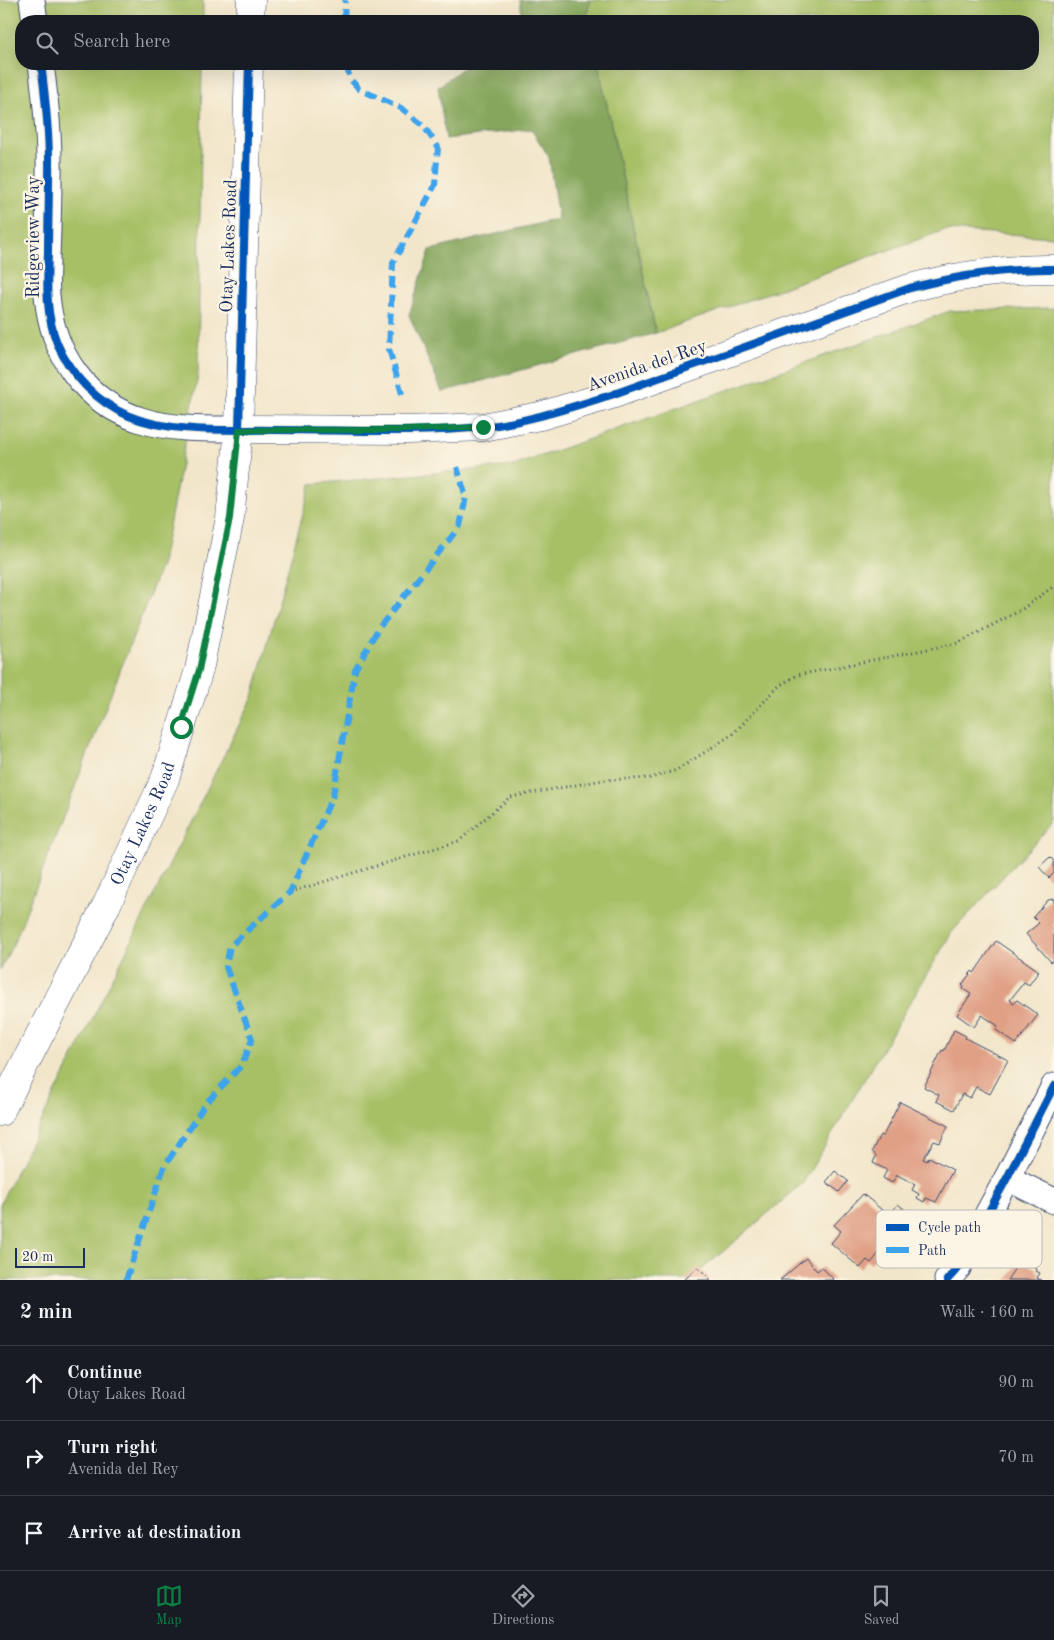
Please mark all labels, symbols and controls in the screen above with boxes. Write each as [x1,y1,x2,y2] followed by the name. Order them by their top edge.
[15,15,1039,70] search box
[33,29,61,57] icon: search
[73,33,170,52] text: Search here
[25,175,43,298] street label: Ridgeview Way
[218,179,240,313] street label: Otay Lakes Road
[585,337,710,395] street label: Avenida del Rey
[472,416,495,439] route end
[170,716,193,739] route start
[108,760,179,889] street label: Otay Lakes Road
[876,1210,1042,1268] legend
[918,1221,981,1235] text: Cycle path
[918,1244,947,1258] text: Path
[15,1245,85,1268] scale bar
[22,1250,53,1264] text: 20 m
[20,1302,73,1323] text: 2 min
[939,1305,1034,1321] text: Walk · 160 m
[67,1364,142,1383] text: Continue
[20,1369,48,1397] icon: ahead
[998,1375,1034,1391] text: 90 m
[67,1387,186,1403] text: Otay Lakes Road
[67,1439,157,1458] text: Turn right
[20,1444,48,1472] icon: right
[998,1450,1034,1466] text: 70 m
[67,1462,179,1478] text: Avenida del Rey
[20,1519,48,1547] icon: arrive
[67,1524,241,1543] text: Arrive at destination
[155,1582,183,1629] tab: Map
[492,1582,554,1629] tab: Directions
[864,1582,899,1629] tab: Saved

